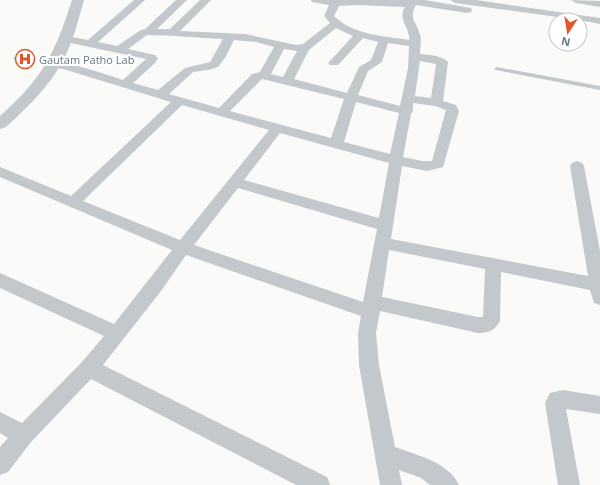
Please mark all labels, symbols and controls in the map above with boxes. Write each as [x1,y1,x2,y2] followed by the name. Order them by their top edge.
[548,12,588,52] north arrow
[560,34,572,51] text: N
[14,48,36,70] hospital icon: Gautam Patho Lab
[39,52,135,67] place label: Gautam Patho Lab

